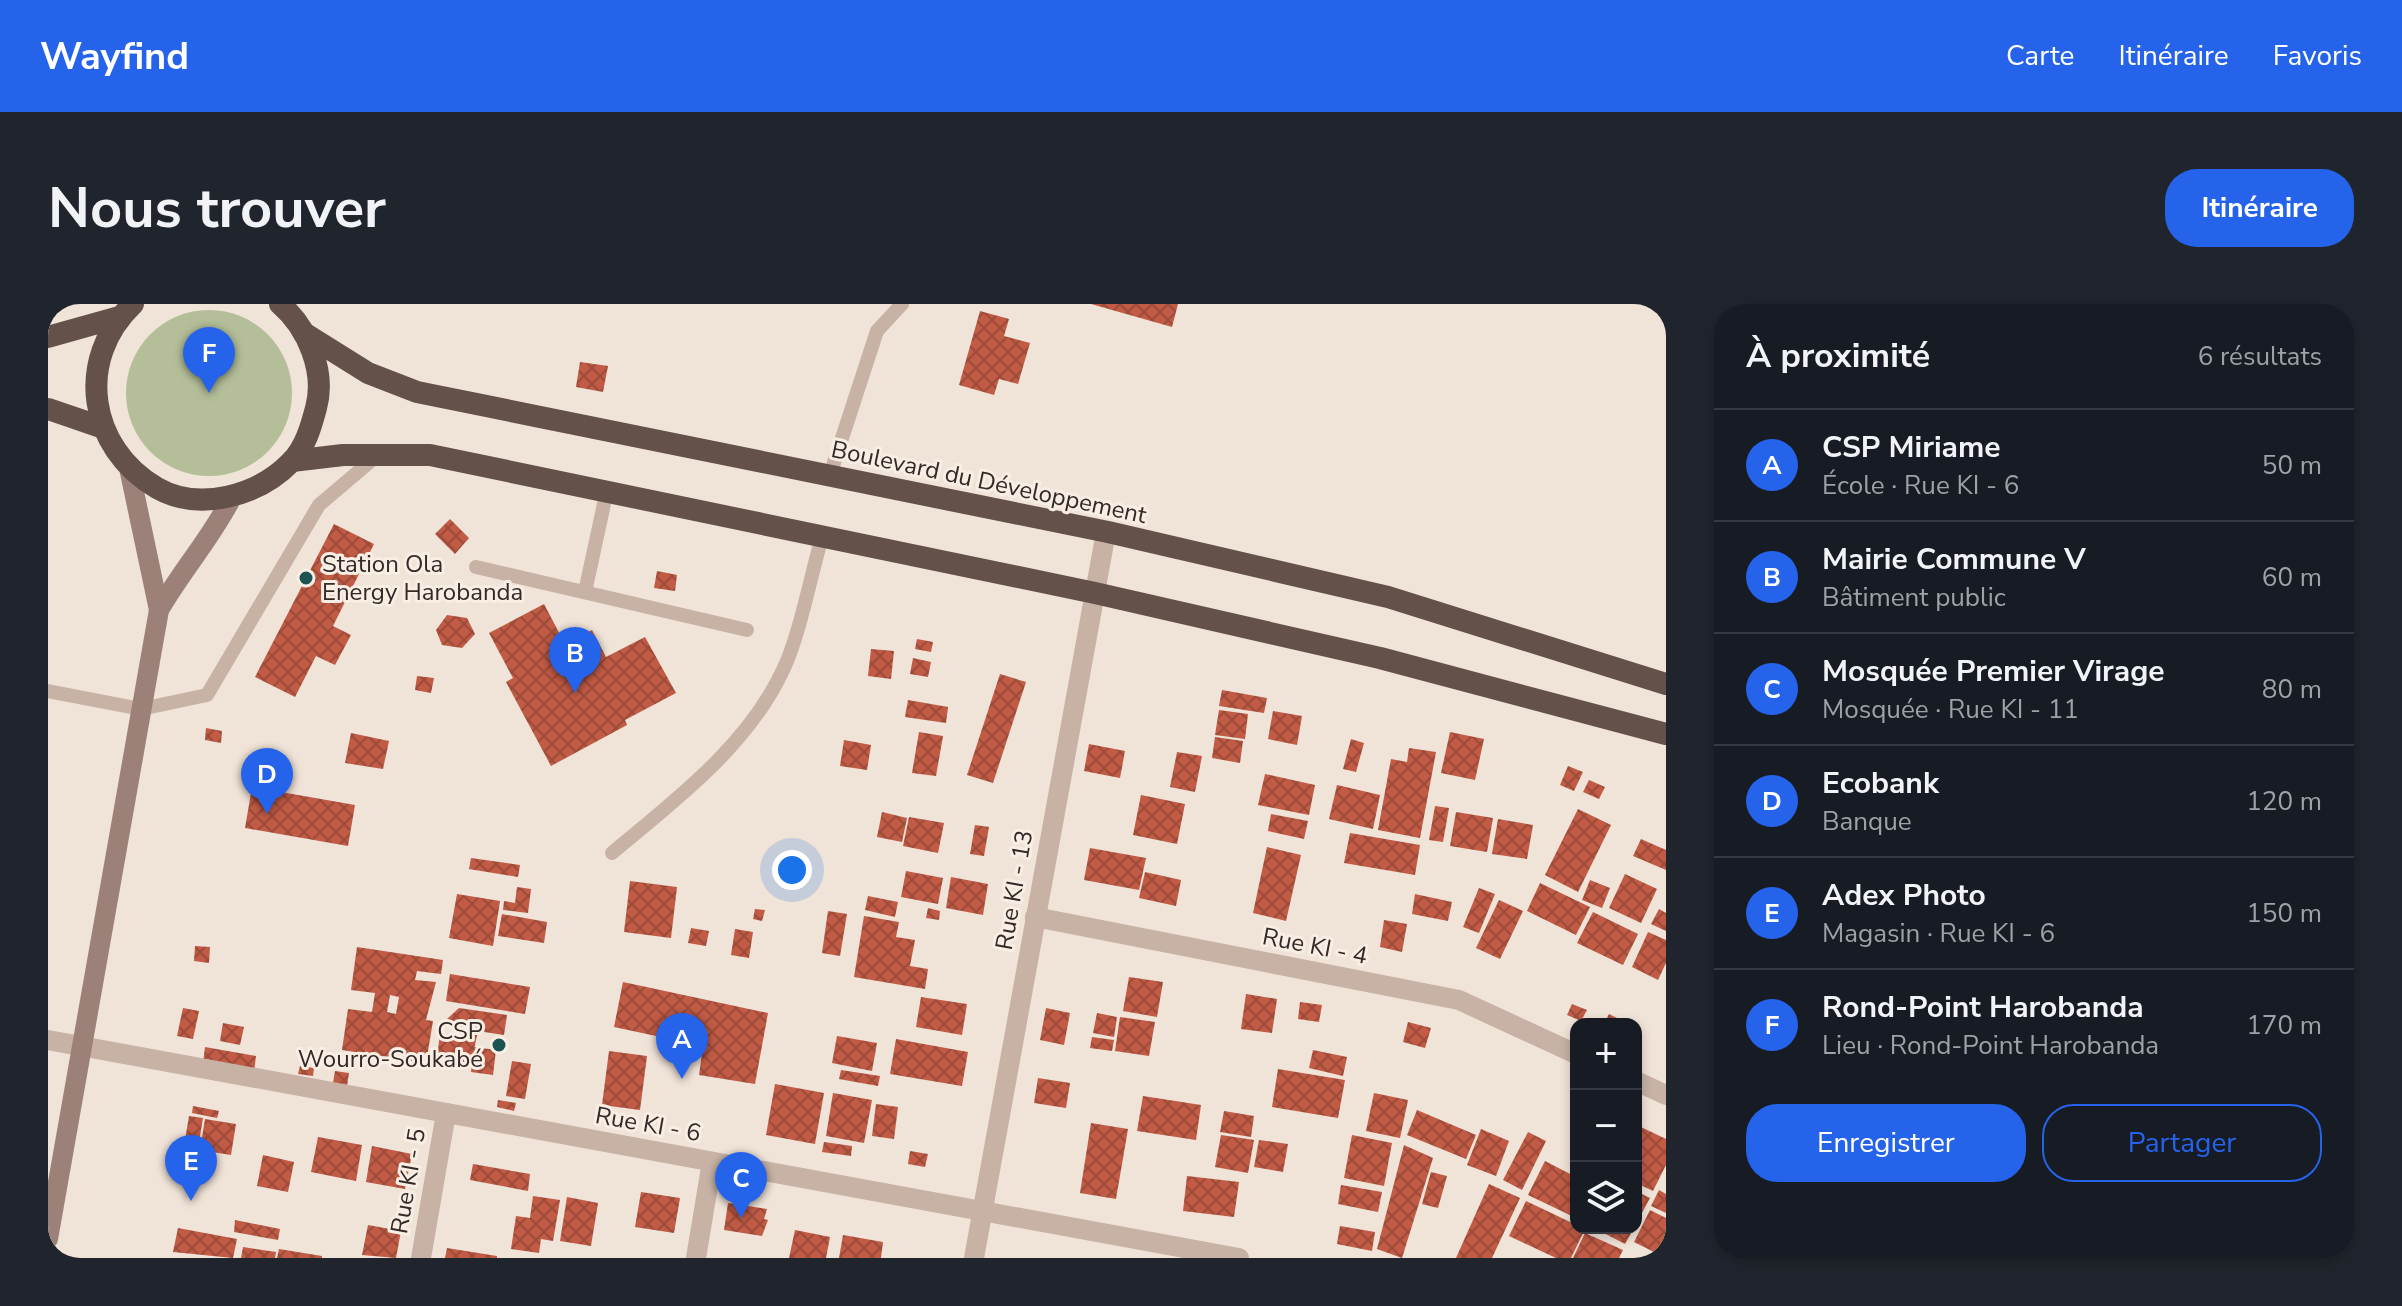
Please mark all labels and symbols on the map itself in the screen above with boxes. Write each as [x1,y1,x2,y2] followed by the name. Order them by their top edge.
[183,327,235,393] pin: F
[828,433,1150,531] street label: Boulevard du Développement
[322,548,523,608] place label: Station Ola Energy Harobanda
[297,569,315,587] marker: Station Ola Energy Harobanda
[549,627,601,693] pin: B
[241,748,293,814] pin: D
[988,828,1040,952] street label: Rue KI - 13
[772,850,812,890] your location
[1260,920,1370,972] street label: Rue KI - 4
[656,1013,708,1079] pin: A
[298,1015,483,1075] place label: CSP Wourro-Soukabé
[490,1036,508,1054] marker: CSP Wourro-Soukabé
[593,1099,703,1149] street label: Rue KI - 6
[383,1126,433,1236] street label: Rue KI - 5
[165,1135,217,1201] pin: E
[715,1152,767,1218] pin: C

